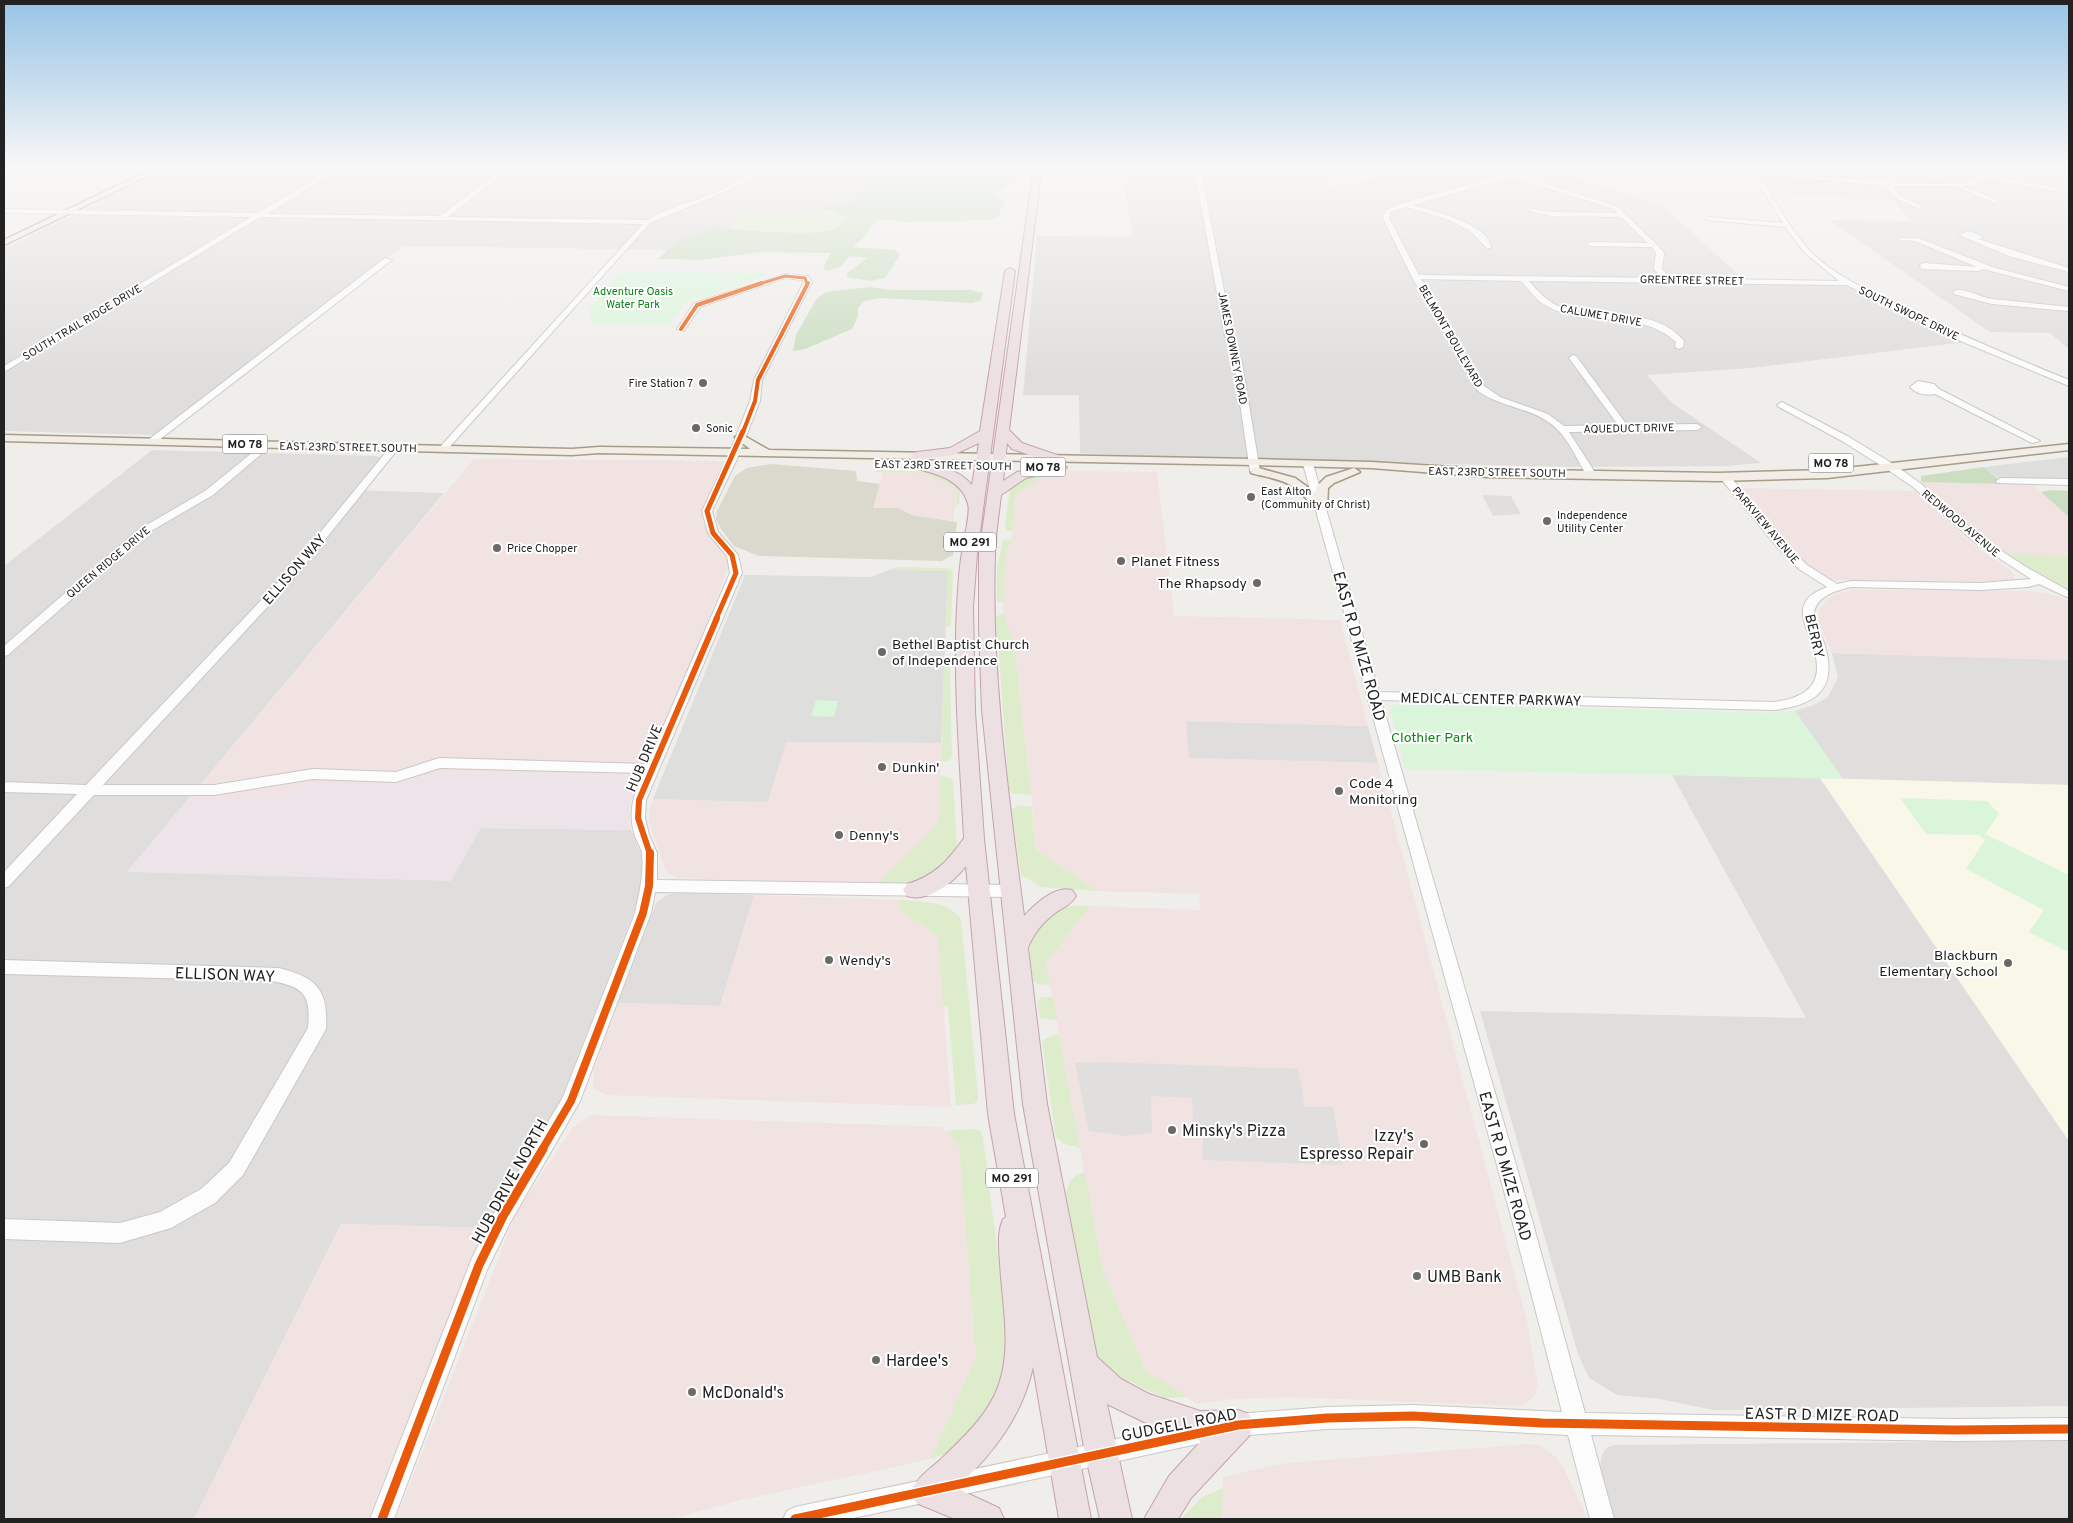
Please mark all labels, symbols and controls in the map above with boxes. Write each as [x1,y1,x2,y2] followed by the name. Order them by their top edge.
[1640,273,1744,289] street label: GREENTREE STREET
[20,282,145,364] street label: SOUTH TRAIL RIDGE DRIVE
[1415,283,1485,390] street label: BELMONT BOULEVARD
[1856,284,1961,344] street label: SOUTH SWOPE DRIVE
[593,285,673,312] park label: Adventure Oasis Water Park
[1214,291,1250,406] street label: JAMES DOWNEY ROAD
[1559,302,1643,330] street label: CALUMET DRIVE
[628,377,693,391] place label: Fire Station 7
[697,377,709,389] marker: Fire Station 7
[1583,421,1675,437] street label: AQUEDUCT DRIVE
[690,422,702,434] marker: Sonic
[706,422,733,436] place label: Sonic
[222,434,268,454] road number: MO 78
[279,440,417,456] street label: EAST 23RD STREET SOUTH
[1808,453,1854,472] road number: MO 78
[874,458,1012,474] street label: EAST 23RD STREET SOUTH
[1020,458,1066,477] road number: MO 78
[1428,465,1566,481] street label: EAST 23RD STREET SOUTH
[1729,484,1802,567] street label: PARKVIEW AVENUE
[1261,485,1370,512] place label: East Alton (Community of Christ)
[1918,487,2002,561] street label: REDWOOD AVENUE
[1245,491,1257,503] marker: East Alton (Community of Christ)
[1557,509,1628,536] place label: Independence Utility Center
[1541,515,1553,527] marker: Independence Utility Center
[64,524,153,602] street label: QUEEN RIDGE DRIVE
[260,531,330,609] street label: ELLISON WAY
[944,532,996,552] road number: MO 291
[491,542,503,554] marker: Price Chopper
[507,542,578,556] place label: Price Chopper
[1131,554,1220,571] place label: Planet Fitness
[1115,555,1127,567] marker: Planet Fitness
[1327,569,1389,724] street label: EAST R D MIZE ROAD
[1158,576,1247,593] place label: The Rhapsody
[1251,577,1263,589] marker: The Rhapsody
[1800,613,1827,660] street label: BERRY
[892,637,1029,670] place label: Bethel Baptist Church of Independence
[876,646,888,658] marker: Bethel Baptist Church of Independence
[1400,690,1582,711] street label: MEDICAL CENTER PARKWAY
[624,722,667,795] street label: HUB DRIVE
[1391,730,1473,747] park label: Clothier Park
[892,760,939,777] place label: Dunkin'
[876,761,888,773] marker: Dunkin'
[1349,776,1417,809] place label: Code 4 Monitoring
[1333,785,1345,797] marker: Code 4 Monitoring
[849,828,899,845] place label: Denny's
[833,829,845,841] marker: Denny's
[1879,948,1998,981] place label: Blackburn Elementary School
[839,953,891,970] place label: Wendy's
[823,954,835,966] marker: Wendy's
[2002,957,2014,969] marker: Blackburn Elementary School
[174,964,275,988] street label: ELLISON WAY
[1473,1089,1535,1244] street label: EAST R D MIZE ROAD
[468,1116,553,1248] street label: HUB DRIVE NORTH
[1182,1122,1286,1142] place label: Minsky's Pizza
[1166,1124,1178,1136] marker: Minsky's Pizza
[1299,1127,1414,1165] place label: Izzy's Espresso Repair
[1418,1138,1430,1150] marker: Izzy's Espresso Repair
[986,1168,1038,1188] road number: MO 291
[1427,1268,1502,1288] place label: UMB Bank
[1411,1270,1423,1282] marker: UMB Bank
[886,1352,949,1372] place label: Hardee's
[870,1354,882,1366] marker: Hardee's
[702,1384,784,1404] place label: McDonald's
[686,1386,698,1398] marker: McDonald's
[1120,1405,1239,1447] street label: GUDGELL ROAD
[1744,1405,1899,1427] street label: EAST R D MIZE ROAD

